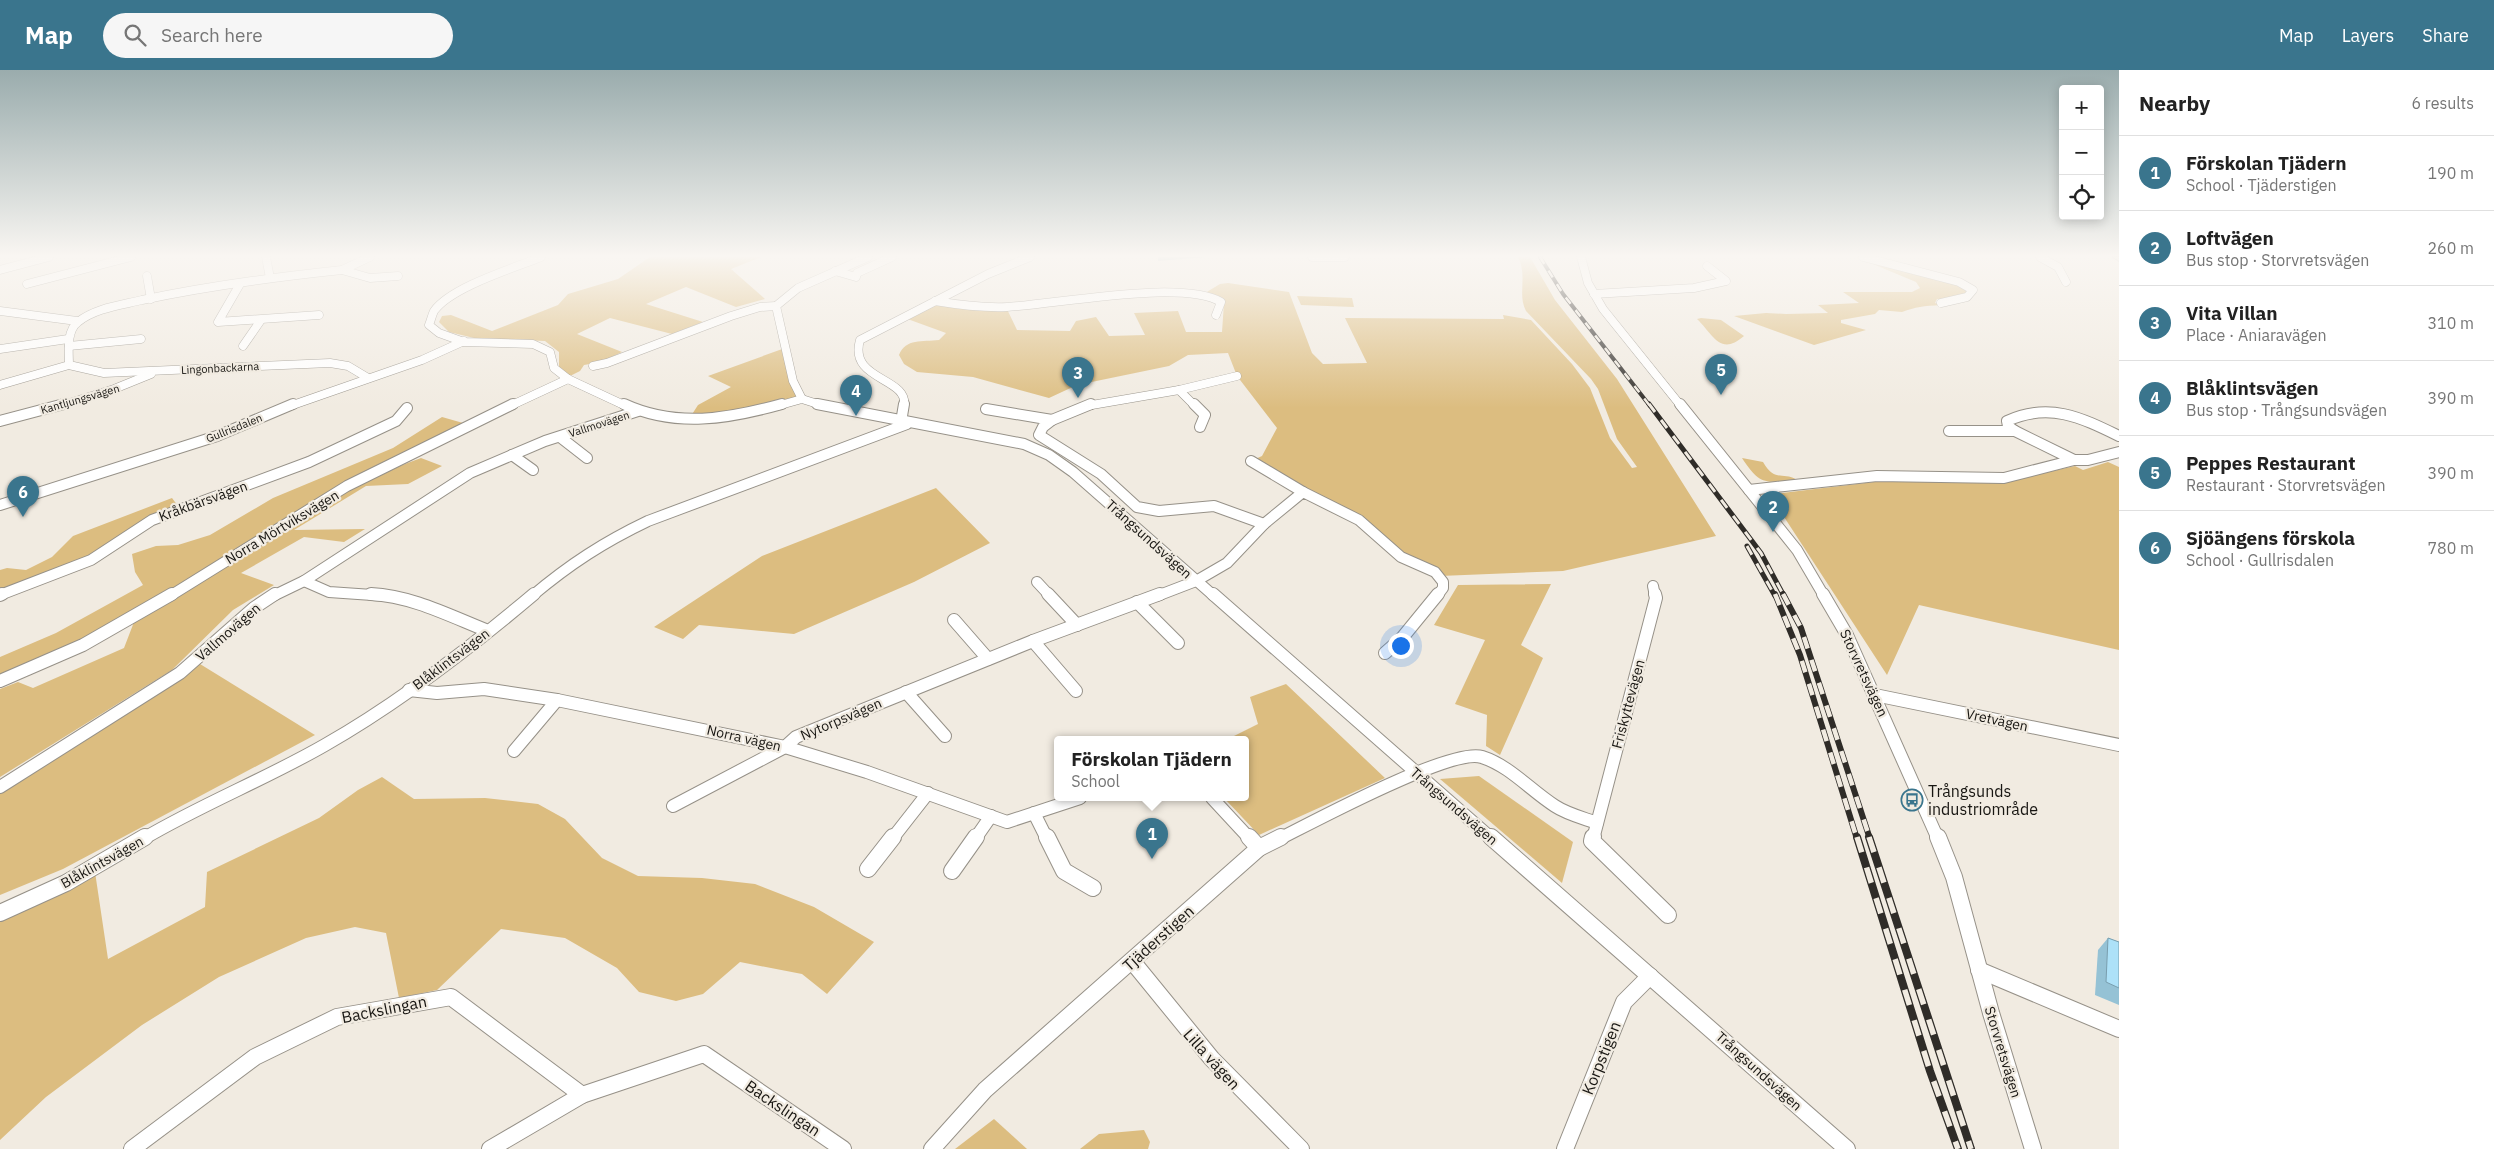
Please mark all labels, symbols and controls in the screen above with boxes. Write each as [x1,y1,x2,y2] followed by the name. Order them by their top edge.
[103,13,453,58] search box
[25,19,73,51] text: Map
[121,21,149,49] icon: search
[161,23,263,47] text: Search here
[2279,24,2314,47] text: Map
[2342,24,2394,47] text: Layers
[2422,24,2469,47] text: Share
[2059,85,2104,220] map controls
[2059,85,2104,130] button: +
[2139,89,2210,117] text: Nearby
[2411,93,2474,113] text: 6 results
[2059,130,2104,175] button: −
[2186,151,2347,175] text: Förskolan Tjädern
[2150,163,2160,183] text: 1
[2427,163,2474,183] text: 190 m
[2059,175,2104,220] button: locate
[2186,175,2337,195] text: School · Tjäderstigen
[2186,226,2274,250] text: Loftvägen
[2150,238,2160,258] text: 2
[2427,238,2474,258] text: 260 m
[2186,250,2369,270] text: Bus stop · Storvretsvägen
[2186,301,2278,325] text: Vita Villan
[2150,313,2160,333] text: 3
[2427,313,2474,333] text: 310 m
[2186,325,2327,345] text: Place · Aniaravägen
[1705,354,1737,395] pin: 5
[1062,357,1094,398] pin: 3
[181,359,260,377] street label: Lingonbackarna
[840,375,872,416] pin: 4
[2186,376,2319,400] text: Blåklintsvägen
[39,381,121,417] street label: Kantljungsvägen
[2150,388,2160,408] text: 4
[2427,388,2474,408] text: 390 m
[2186,400,2387,420] text: Bus stop · Trångsundsvägen
[567,408,631,440] street label: Vallmovägen
[204,410,264,446] street label: Gullrisdalen
[2186,451,2355,475] text: Peppes Restaurant
[2150,463,2160,483] text: 5
[2427,463,2474,483] text: 390 m
[2186,475,2386,495] text: Restaurant · Storvretsvägen
[7,476,39,517] pin: 6
[156,477,250,525] street label: Kråkbärsvägen
[222,486,342,568] street label: Norra Mörtviksvägen
[1757,491,1789,532] pin: 2
[1102,496,1196,582] street label: Trångsundsvägen
[2186,526,2355,550] text: Sjöängens förskola
[2150,538,2160,558] text: 6
[2427,538,2474,558] text: 780 m
[2186,550,2334,570] text: School · Gullrisdalen
[192,599,264,665] street label: Vallmovägen
[409,624,493,694] street label: Blåklintsvägen
[1836,626,1892,720] street label: Storvretsvägen
[1388,633,1414,659] your location
[1607,657,1649,751] street label: Friskyttevägen
[798,694,884,744] street label: Nytorpsvägen
[1964,705,2030,735] street label: Vretvägen
[705,721,783,755] street label: Norra vägen
[1054,736,1249,801] popup
[1071,747,1232,771] text: Förskolan Tjädern
[1407,763,1501,849] street label: Trångsundsvägen
[1071,771,1120,791] text: School
[1928,781,2038,819] place label: Trångsunds industriområde
[1900,788,1924,812] bus stop icon: Trångsunds industriområde
[1136,818,1168,859] pin: 1
[57,832,147,892] street label: Blåklintsvägen
[1118,901,1198,975] street label: Tjäderstigen
[340,991,428,1027] street label: Backslingan
[1981,1004,2025,1100] street label: Storvretsvägen
[1577,1018,1625,1098] street label: Korpstigen
[1179,1024,1245,1094] street label: Lilla vägen
[1712,1028,1806,1114] street label: Trångsundsvägen
[742,1076,824,1140] street label: Backslingan

